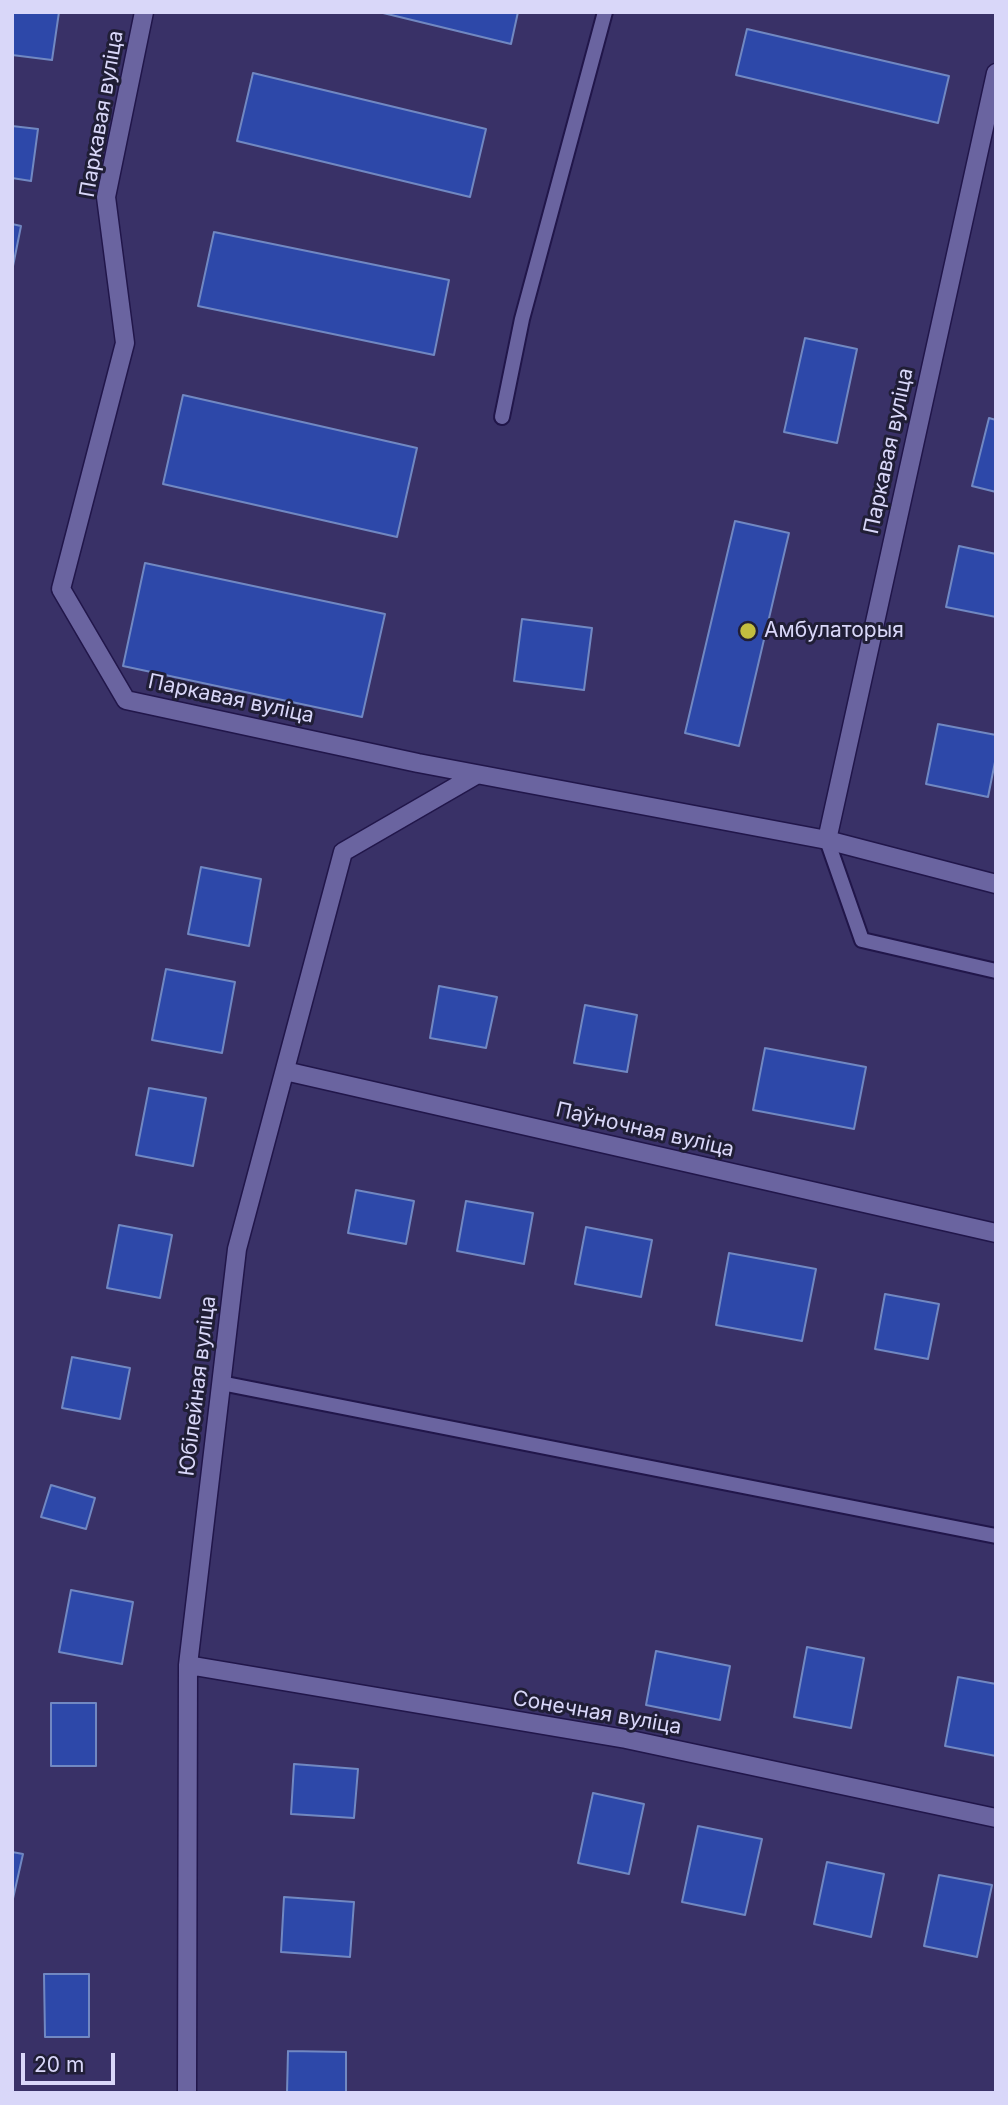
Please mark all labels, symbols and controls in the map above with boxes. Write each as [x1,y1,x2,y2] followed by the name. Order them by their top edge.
[75,29,129,199] street label: Паркавая вуліца
[859,366,919,536] street label: Паркавая вуліца
[764,618,904,644] place label: Амбулаторыя
[738,621,758,641] marker: Амбулаторыя
[146,669,316,729] street label: Паркавая вуліца
[553,1097,737,1163] street label: Паўночная вуліца
[174,1294,222,1478] street label: Юбілейная вуліца
[511,1686,683,1740] street label: Сонечная вуліца
[24,2038,119,2082] scale bar
[34,2052,84,2077] text: 20 m

